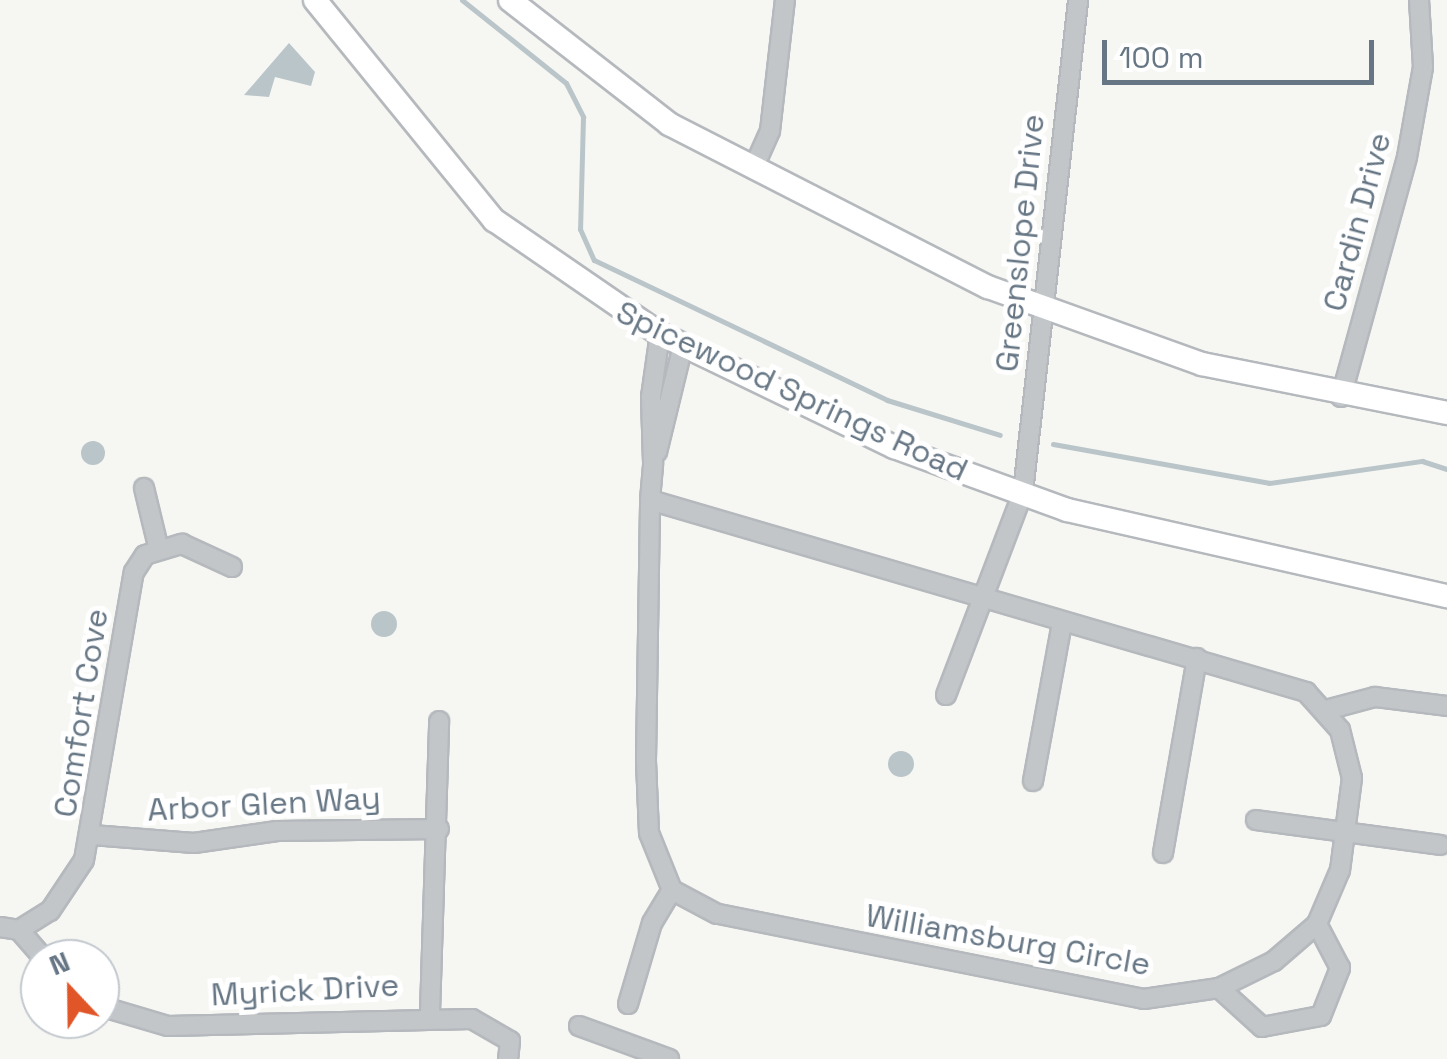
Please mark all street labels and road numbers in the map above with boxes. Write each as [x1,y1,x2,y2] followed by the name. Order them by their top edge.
[987,112,1053,374] street label: Greenslope Drive
[1315,128,1399,316] street label: Cardin Drive
[610,293,974,489] street label: Spicewood Springs Road
[46,606,116,820] street label: Comfort Cove
[146,779,382,829] street label: Arbor Glen Way
[863,896,1153,984] street label: Williamsburg Circle
[210,966,400,1014] street label: Myrick Drive

